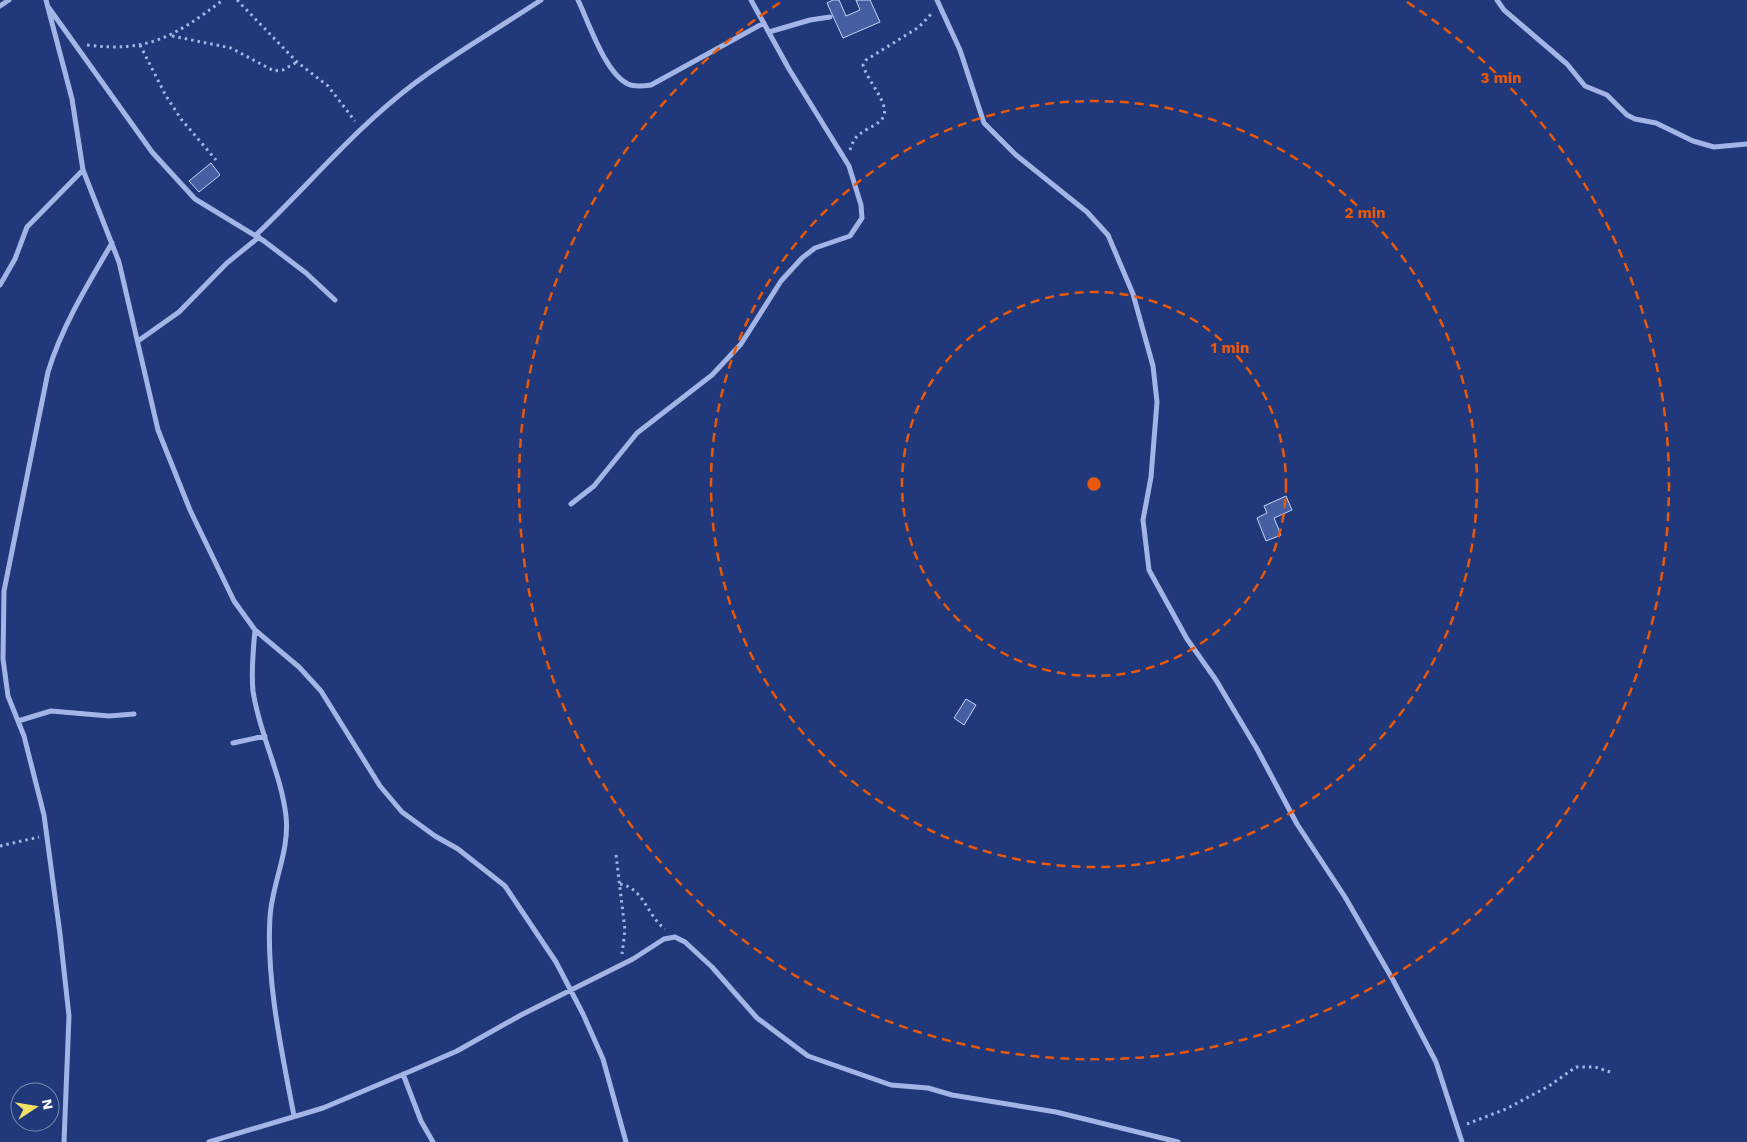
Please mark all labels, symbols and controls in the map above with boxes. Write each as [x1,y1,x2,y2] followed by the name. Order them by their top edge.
[1481,69,1521,87] text: 3 min
[1344,204,1386,222] text: 2 min
[1211,339,1249,357] text: 1 min
[1085,475,1103,493] centre of rings
[10,1082,60,1132] north arrow
[39,1098,57,1111] text: N

